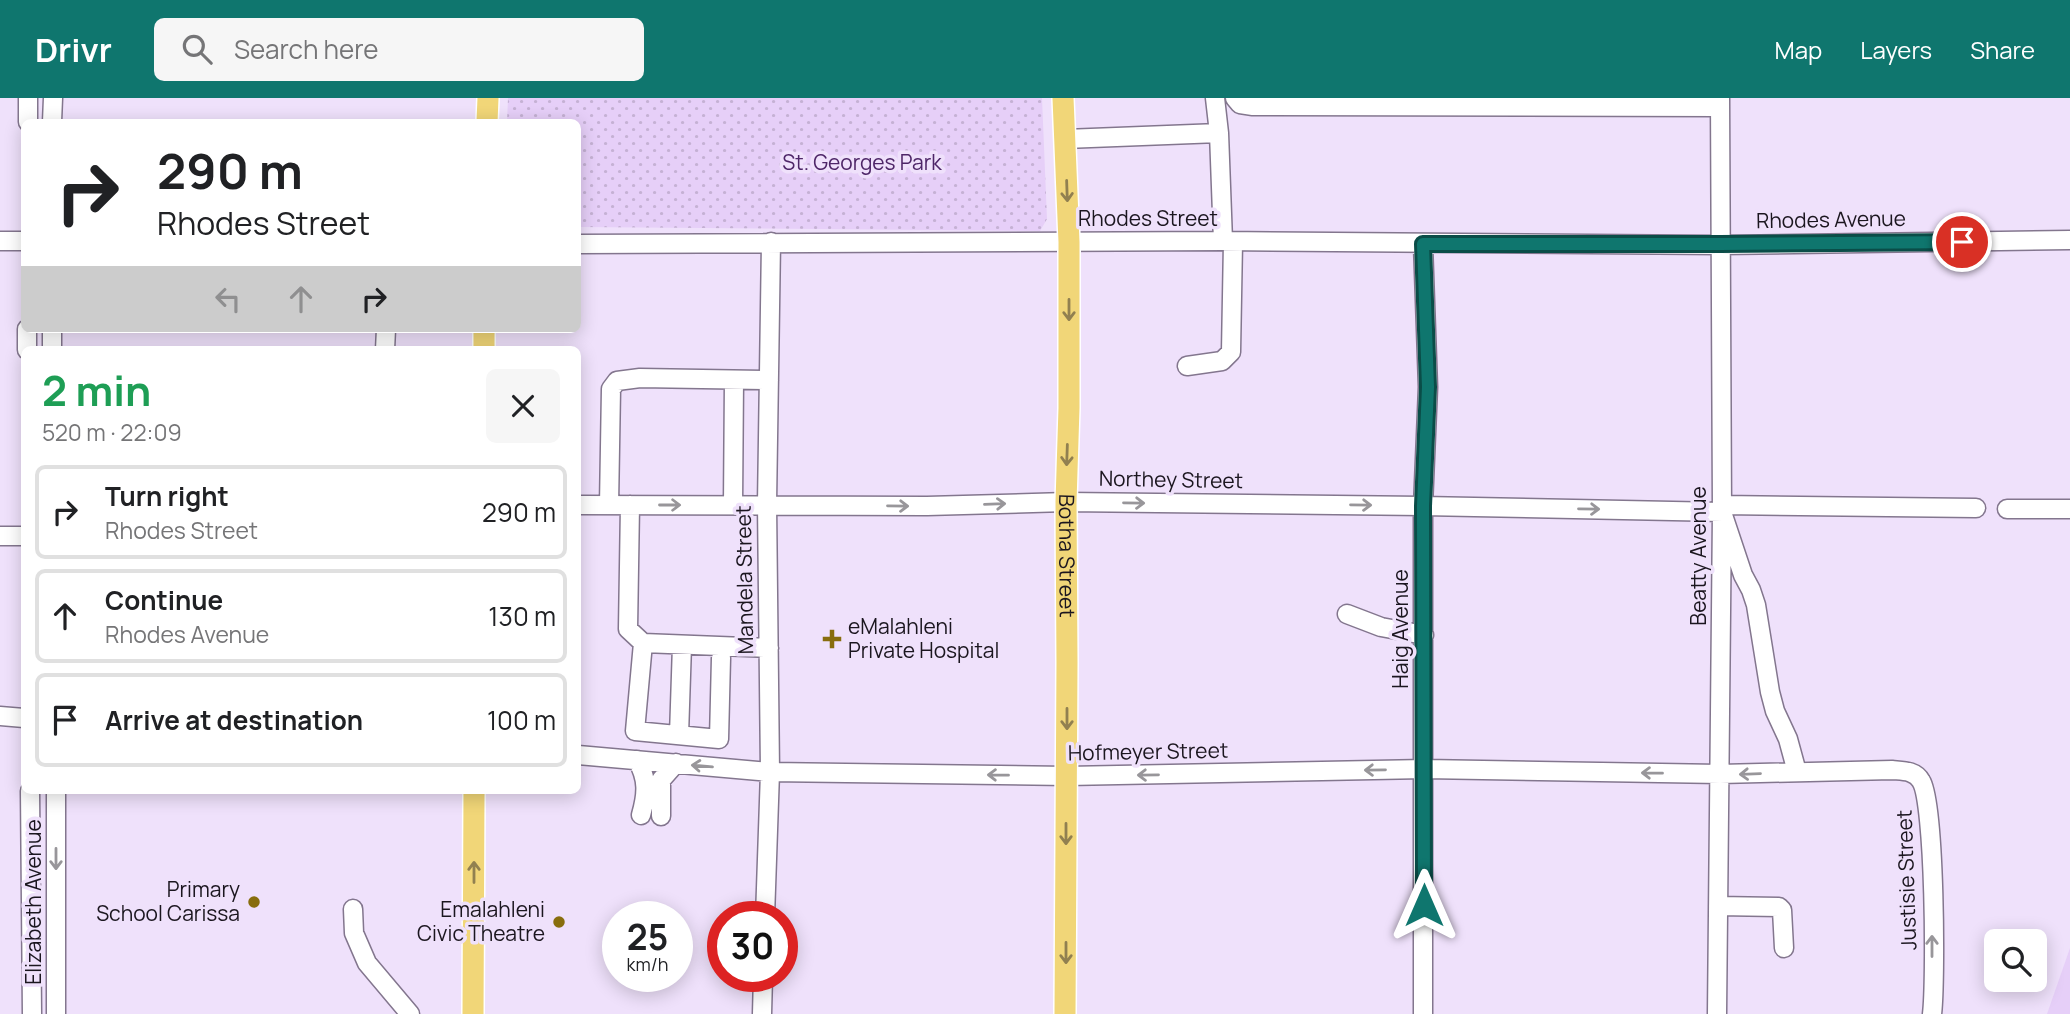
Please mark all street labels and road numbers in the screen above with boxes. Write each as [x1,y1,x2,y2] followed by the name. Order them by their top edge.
[1078,204,1218,232] street label: Rhodes Street
[1756,204,1906,234] street label: Rhodes Avenue
[1099,464,1243,494] street label: Northey Street
[1684,486,1712,626] street label: Beatty Avenue
[1053,494,1082,618] street label: Botha Street
[729,505,759,655] street label: Mandela Street
[1386,569,1414,689] street label: Haig Avenue
[1068,736,1228,766] street label: Hofmeyer Street
[1890,809,1922,951] street label: Justisie Street
[19,819,47,985] street label: Elizabeth Avenue

